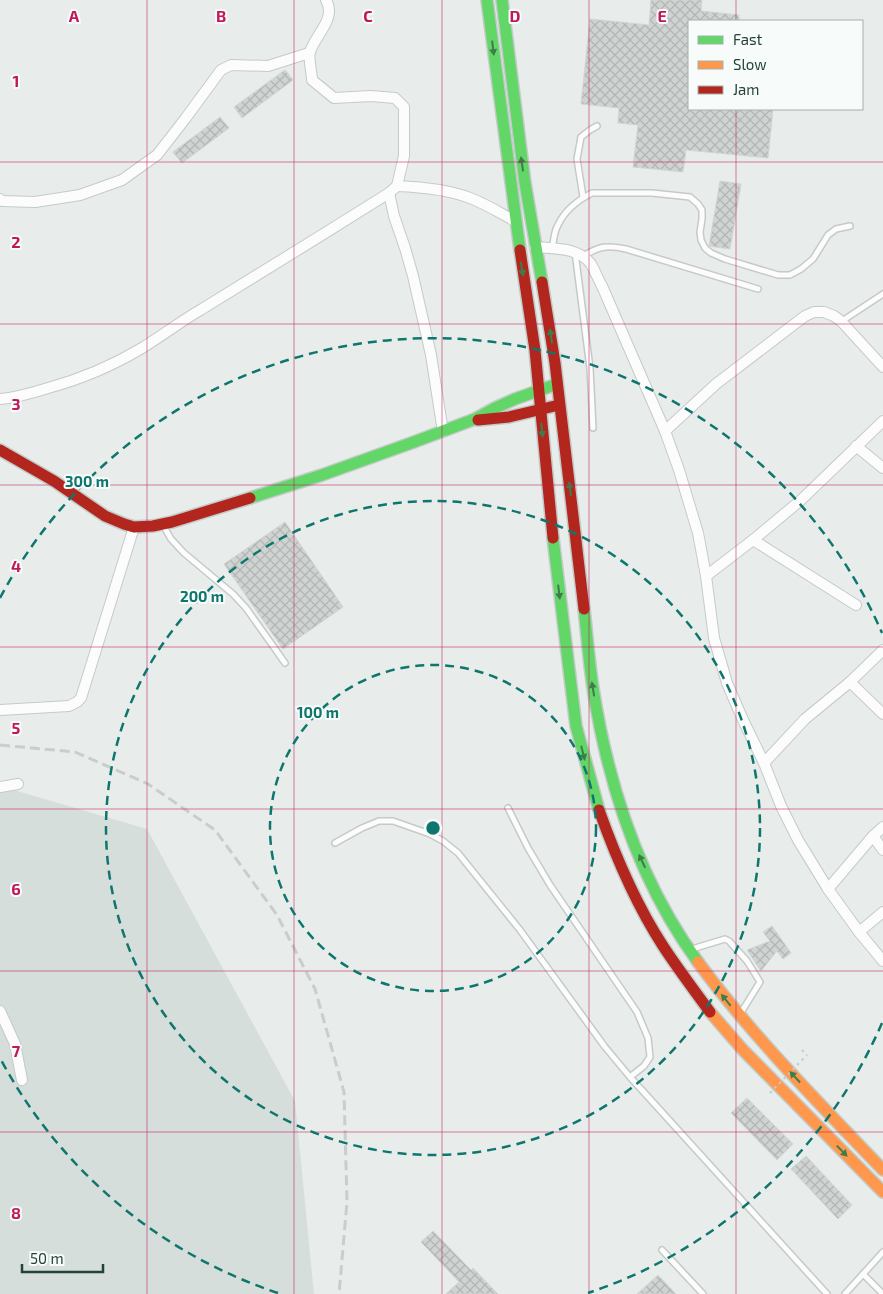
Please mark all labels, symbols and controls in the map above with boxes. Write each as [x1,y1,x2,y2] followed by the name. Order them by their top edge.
[69,6,80,25] text: A
[216,6,226,25] text: B
[363,6,373,25] text: C
[510,6,521,25] text: D
[657,6,667,25] text: E
[688,20,863,110] legend
[733,30,763,48] text: Fast
[489,41,497,57] one-way arrow
[733,55,767,73] text: Slow
[13,71,19,90] text: 1
[733,80,759,98] text: Jam
[518,156,526,172] one-way arrow
[11,232,21,251] text: 2
[518,262,526,278] one-way arrow
[547,328,555,344] one-way arrow
[11,394,21,413] text: 3
[538,423,546,439] one-way arrow
[65,472,109,490] text: 300 m
[566,480,574,496] one-way arrow
[11,556,21,575] text: 4
[555,584,563,600] one-way arrow
[180,587,224,605] text: 200 m
[589,680,597,696] one-way arrow
[297,703,339,721] text: 100 m
[12,718,21,737] text: 5
[579,745,587,760] one-way arrow
[424,819,442,837] centre of rings
[638,854,646,868] one-way arrow
[11,879,21,898] text: 6
[721,993,732,1006] one-way arrow
[12,1041,21,1060] text: 7
[789,1071,801,1083] one-way arrow
[836,1144,848,1156] one-way arrow
[11,1203,21,1222] text: 8
[22,1242,104,1274] scale bar
[30,1249,64,1267] text: 50 m

